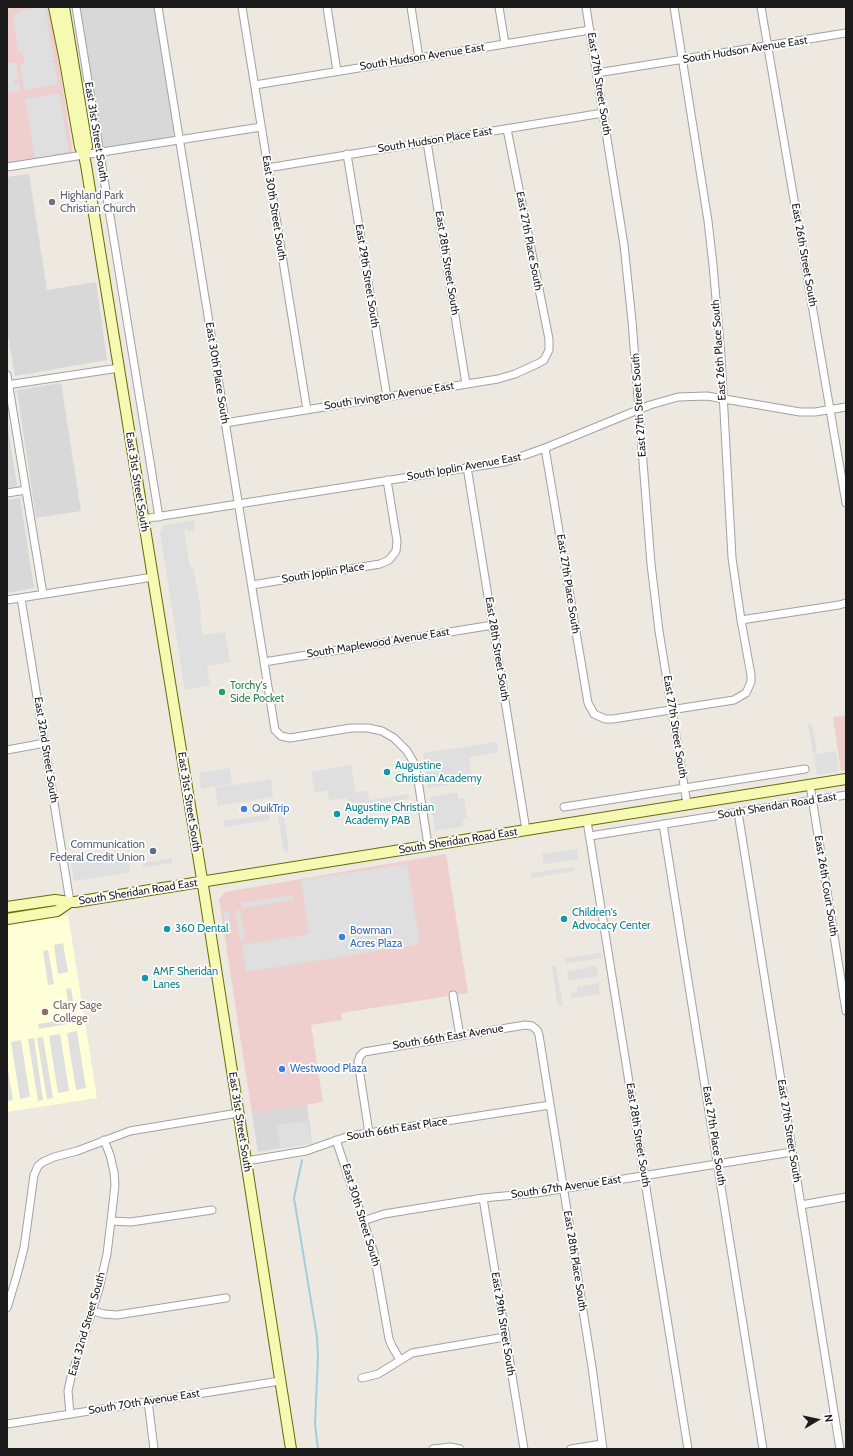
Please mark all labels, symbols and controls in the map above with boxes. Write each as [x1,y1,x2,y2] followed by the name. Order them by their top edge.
[584,32,614,136] street label: East 27th Street South
[682,34,808,66] street label: South Hudson Avenue East
[359,41,485,73] street label: South Hudson Avenue East
[82,81,110,183] street label: East 31st Street South
[377,124,493,156] street label: South Hudson Place East
[259,154,289,262] street label: East 30th Street South
[60,189,136,215] place label: Highland Park Christian Church
[513,190,545,292] street label: East 27th Place South
[47,197,57,207] marker: Highland Park Christian Church
[788,202,820,308] street label: East 26th Street South
[432,210,462,316] street label: East 28th Street South
[352,223,382,329] street label: East 29th Street South
[709,299,729,401] street label: East 26th Place South
[202,321,232,425] street label: East 30th Place South
[629,353,649,457] street label: East 27th Street South
[323,379,455,413] street label: South Irvington Avenue East
[123,431,151,533] street label: East 31st Street South
[406,450,522,484] street label: South Joplin Avenue East
[554,533,582,635] street label: East 27th Place South
[281,560,365,586] street label: South Joplin Place
[482,596,512,702] street label: East 28th Street South
[306,625,450,661] street label: South Maplewood Avenue East
[660,675,690,779] street label: East 27th Street South
[230,679,284,705] place label: Torchy's Side Pocket
[217,687,227,697] marker: Torchy's Side Pocket
[31,696,61,804] street label: East 32nd Street South
[175,751,203,853] street label: East 31st Street South
[395,759,482,785] place label: Augustine Christian Academy
[382,767,392,777] marker: Augustine Christian Academy
[717,790,837,822] street label: South Sheridan Road East
[345,801,434,827] place label: Augustine Christian Academy PAB
[252,802,289,816] place label: QuikTrip
[239,804,249,814] marker: QuikTrip
[332,809,342,819] marker: Augustine Christian Academy PAB
[398,825,518,857] street label: South Sheridan Road East
[811,834,841,938] street label: East 26th Court South
[50,838,145,864] place label: Communication Federal Credit Union
[148,846,158,856] marker: Communication Federal Credit Union
[78,876,198,908] street label: South Sheridan Road East
[572,906,651,932] place label: Children's Advocacy Center
[559,914,569,924] marker: Children's Advocacy Center
[175,922,229,936] place label: 360 Dental
[162,924,172,934] marker: 360 Dental
[350,924,402,950] place label: Bowman Acres Plaza
[337,932,347,942] marker: Bowman Acres Plaza
[153,965,218,991] place label: AMF Sheridan Lanes
[140,973,150,983] marker: AMF Sheridan Lanes
[53,999,102,1025] place label: Clary Sage College
[40,1007,50,1017] marker: Clary Sage College
[392,1022,504,1052] street label: South 66th East Avenue
[290,1062,367,1076] place label: Westwood Plaza
[277,1064,287,1074] marker: Westwood Plaza
[226,1071,254,1173] street label: East 31st Street South
[774,1079,804,1183] street label: East 27th Street South
[623,1082,653,1188] street label: East 28th Street South
[700,1085,728,1187] street label: East 27th Place South
[346,1115,448,1143] street label: South 66th East Place
[339,1162,383,1268] street label: East 30th Street South
[510,1173,622,1201] street label: South 67th Avenue East
[561,1210,589,1312] street label: East 28th Place South
[66,1271,108,1377] street label: East 32nd Street South
[488,1271,518,1377] street label: East 29th Street South
[87,1387,201,1417] street label: South 70th Avenue East
[797,1400,837,1440] north arrow
[821,1413,836,1423] text: N

